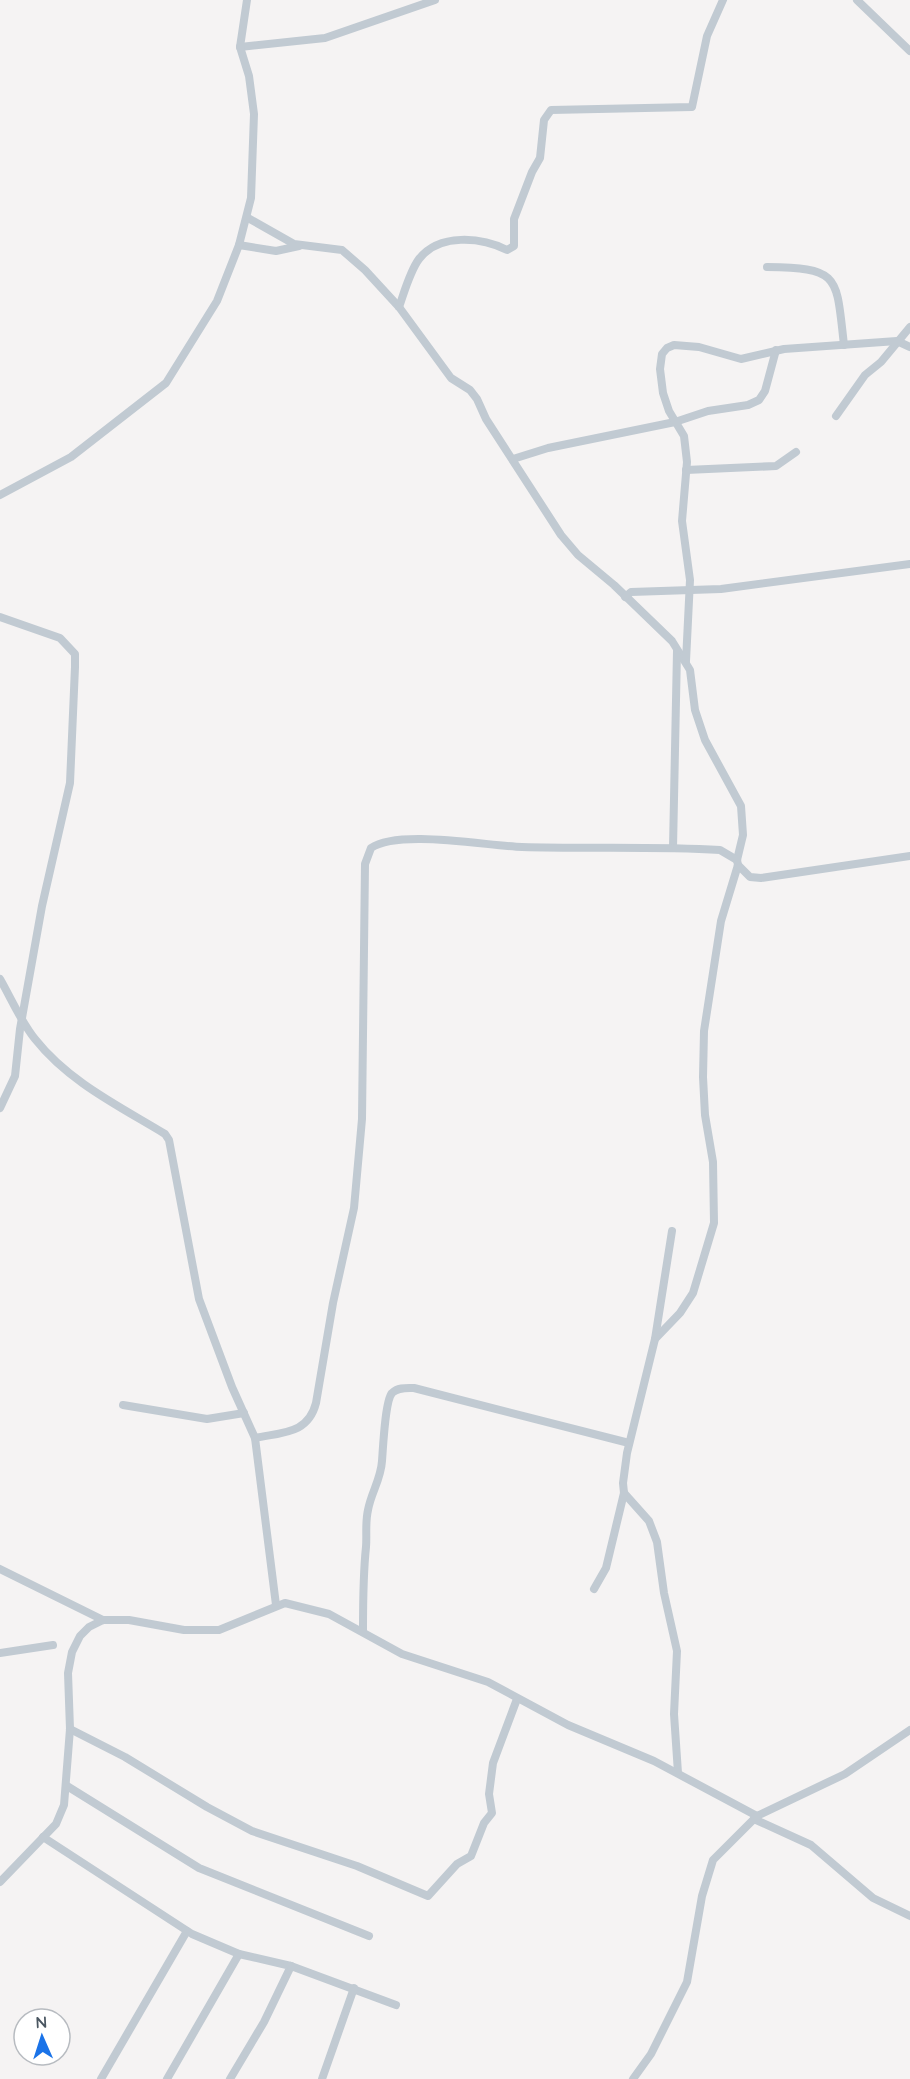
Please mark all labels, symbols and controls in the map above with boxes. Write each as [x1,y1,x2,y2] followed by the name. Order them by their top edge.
[12,2007,72,2067] north arrow
[35,2012,48,2032] text: N

